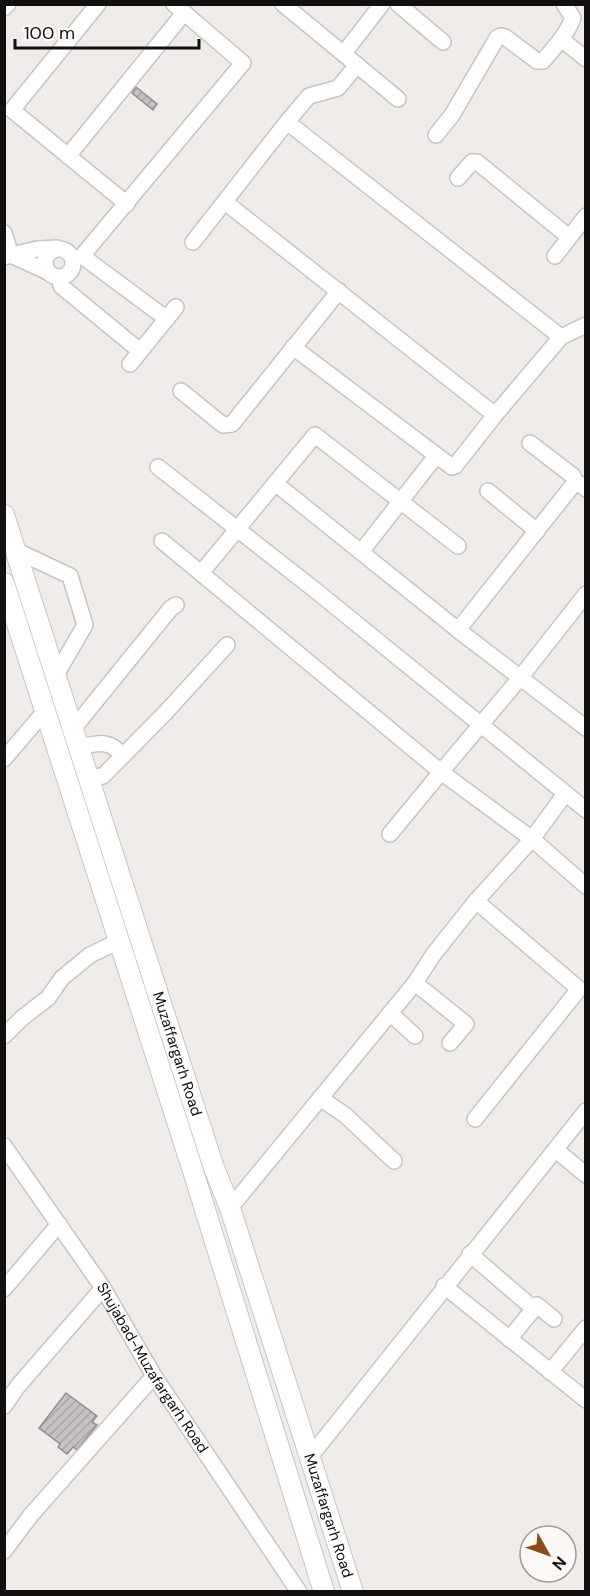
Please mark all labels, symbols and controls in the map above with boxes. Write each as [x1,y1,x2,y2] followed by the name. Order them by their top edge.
[15,12,200,50] scale bar
[24,21,75,45] text: 100 m
[148,989,207,1119] street label: Muzaffargarh Road
[92,1278,213,1457] street label: Shujabad-Muzafargarh Road
[299,1451,358,1580] street label: Muzaffargarh Road
[518,1524,578,1584] north arrow
[547,1552,571,1575] text: N

